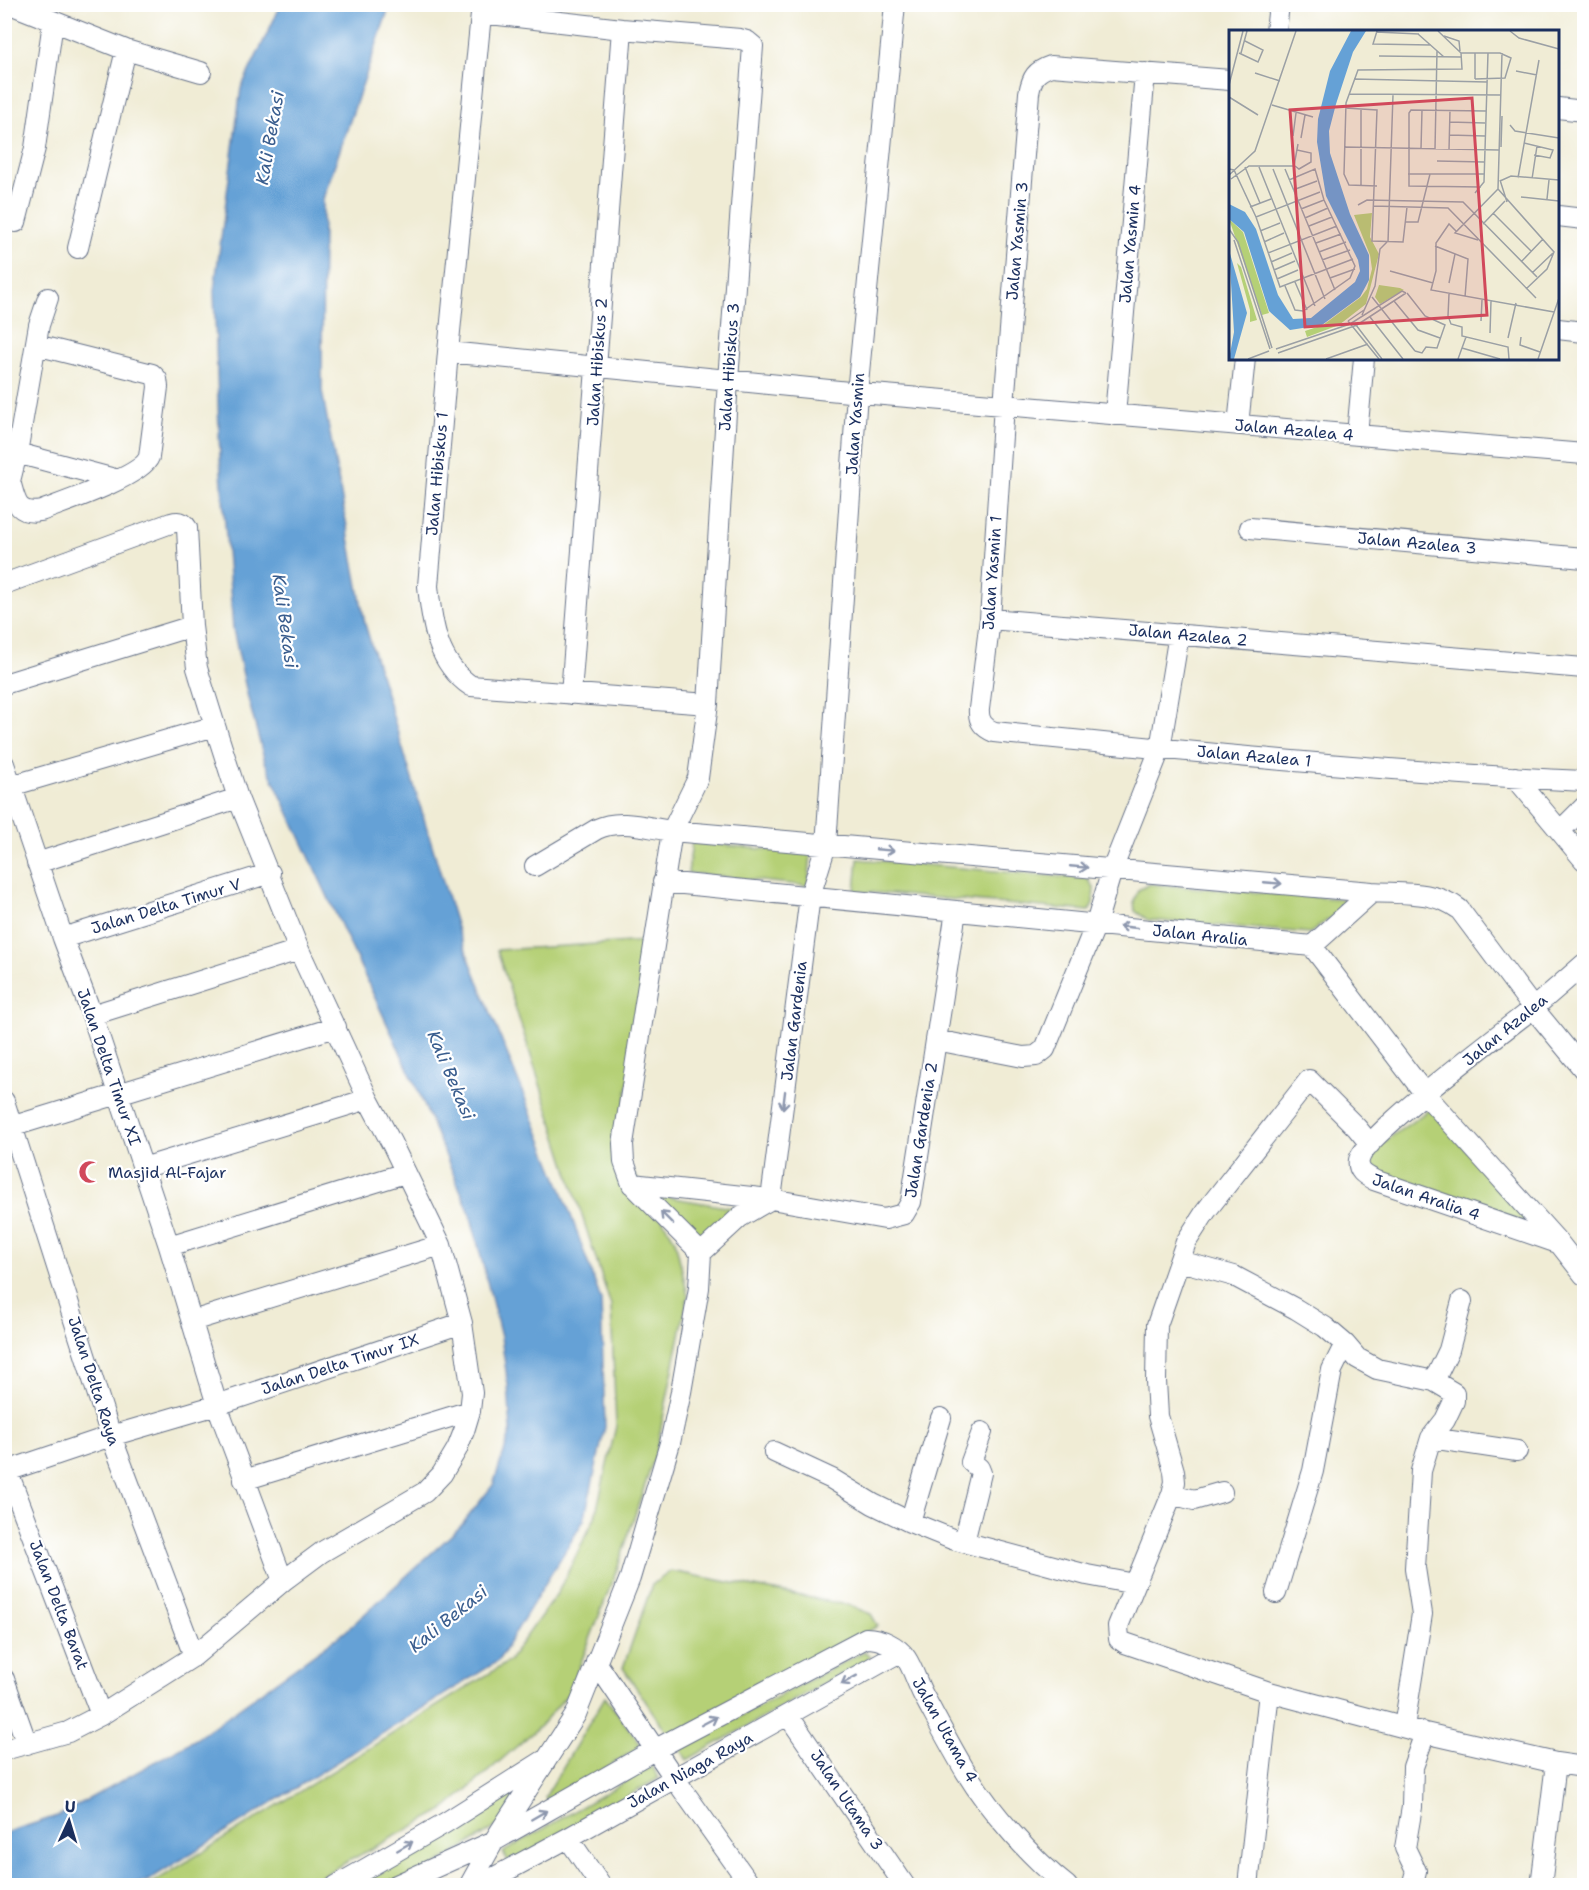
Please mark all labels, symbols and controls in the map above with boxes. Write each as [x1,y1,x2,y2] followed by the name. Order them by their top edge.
[1229,30,1559,360] inset map
[250,88,290,187] water label: Kali Bekasi
[1001,181,1033,301] street label: Jalan Yasmin 3
[1114,184,1146,304] street label: Jalan Yasmin 4
[582,297,612,427] street label: Jalan Hibiskus 2
[714,302,744,432] street label: Jalan Hibiskus 3
[841,372,869,476] street label: Jalan Yasmin
[421,411,453,537] street label: Jalan Hibiskus 1
[1233,414,1355,446] street label: Jalan Azalea 4
[978,515,1006,631] street label: Jalan Yasmin 1
[1356,527,1478,559] street label: Jalan Azalea 3
[267,572,304,671] water label: Kali Bekasi
[1127,619,1249,651] street label: Jalan Azalea 2
[1196,741,1312,771] street label: Jalan Azalea 1
[874,845,894,856] one-way arrow
[1068,862,1088,873] one-way arrow
[88,873,244,939] street label: Jalan Delta Timur V
[1263,878,1283,889] one-way arrow
[1151,920,1249,950] street label: Jalan Aralia
[1119,922,1139,933] one-way arrow
[776,960,812,1082] street label: Jalan Gardenia
[72,986,146,1148] street label: Jalan Delta Timur XI
[1458,989,1552,1071] street label: Jalan Azalea
[421,1027,481,1124] water label: Kali Bekasi
[900,1060,942,1200] street label: Jalan Gardenia 2
[778,1090,789,1110] one-way arrow
[77,1159,103,1185] mosque icon: Masjid Al-Fajar
[108,1162,227,1183] place label: Masjid Al-Fajar
[1369,1169,1483,1225] street label: Jalan Aralia 4
[659,1211,674,1226] one-way arrow
[63,1314,125,1448] street label: Jalan Delta Raya
[259,1329,421,1399] street label: Jalan Delta Timur IX
[25,1537,93,1673] street label: Jalan Delta Barat
[404,1579,493,1658] water label: Kali Bekasi
[907,1674,983,1786] street label: Jalan Utama 4
[841,1675,858,1687] one-way arrow
[700,1715,718,1726] one-way arrow
[624,1727,756,1813] street label: Jalan Niaga Raya
[806,1746,888,1854] street label: Jalan Utama 3
[39,1791,99,1851] north arrow
[64,1796,76,1817] text: U
[530,1809,547,1821] one-way arrow
[396,1840,413,1852] one-way arrow

